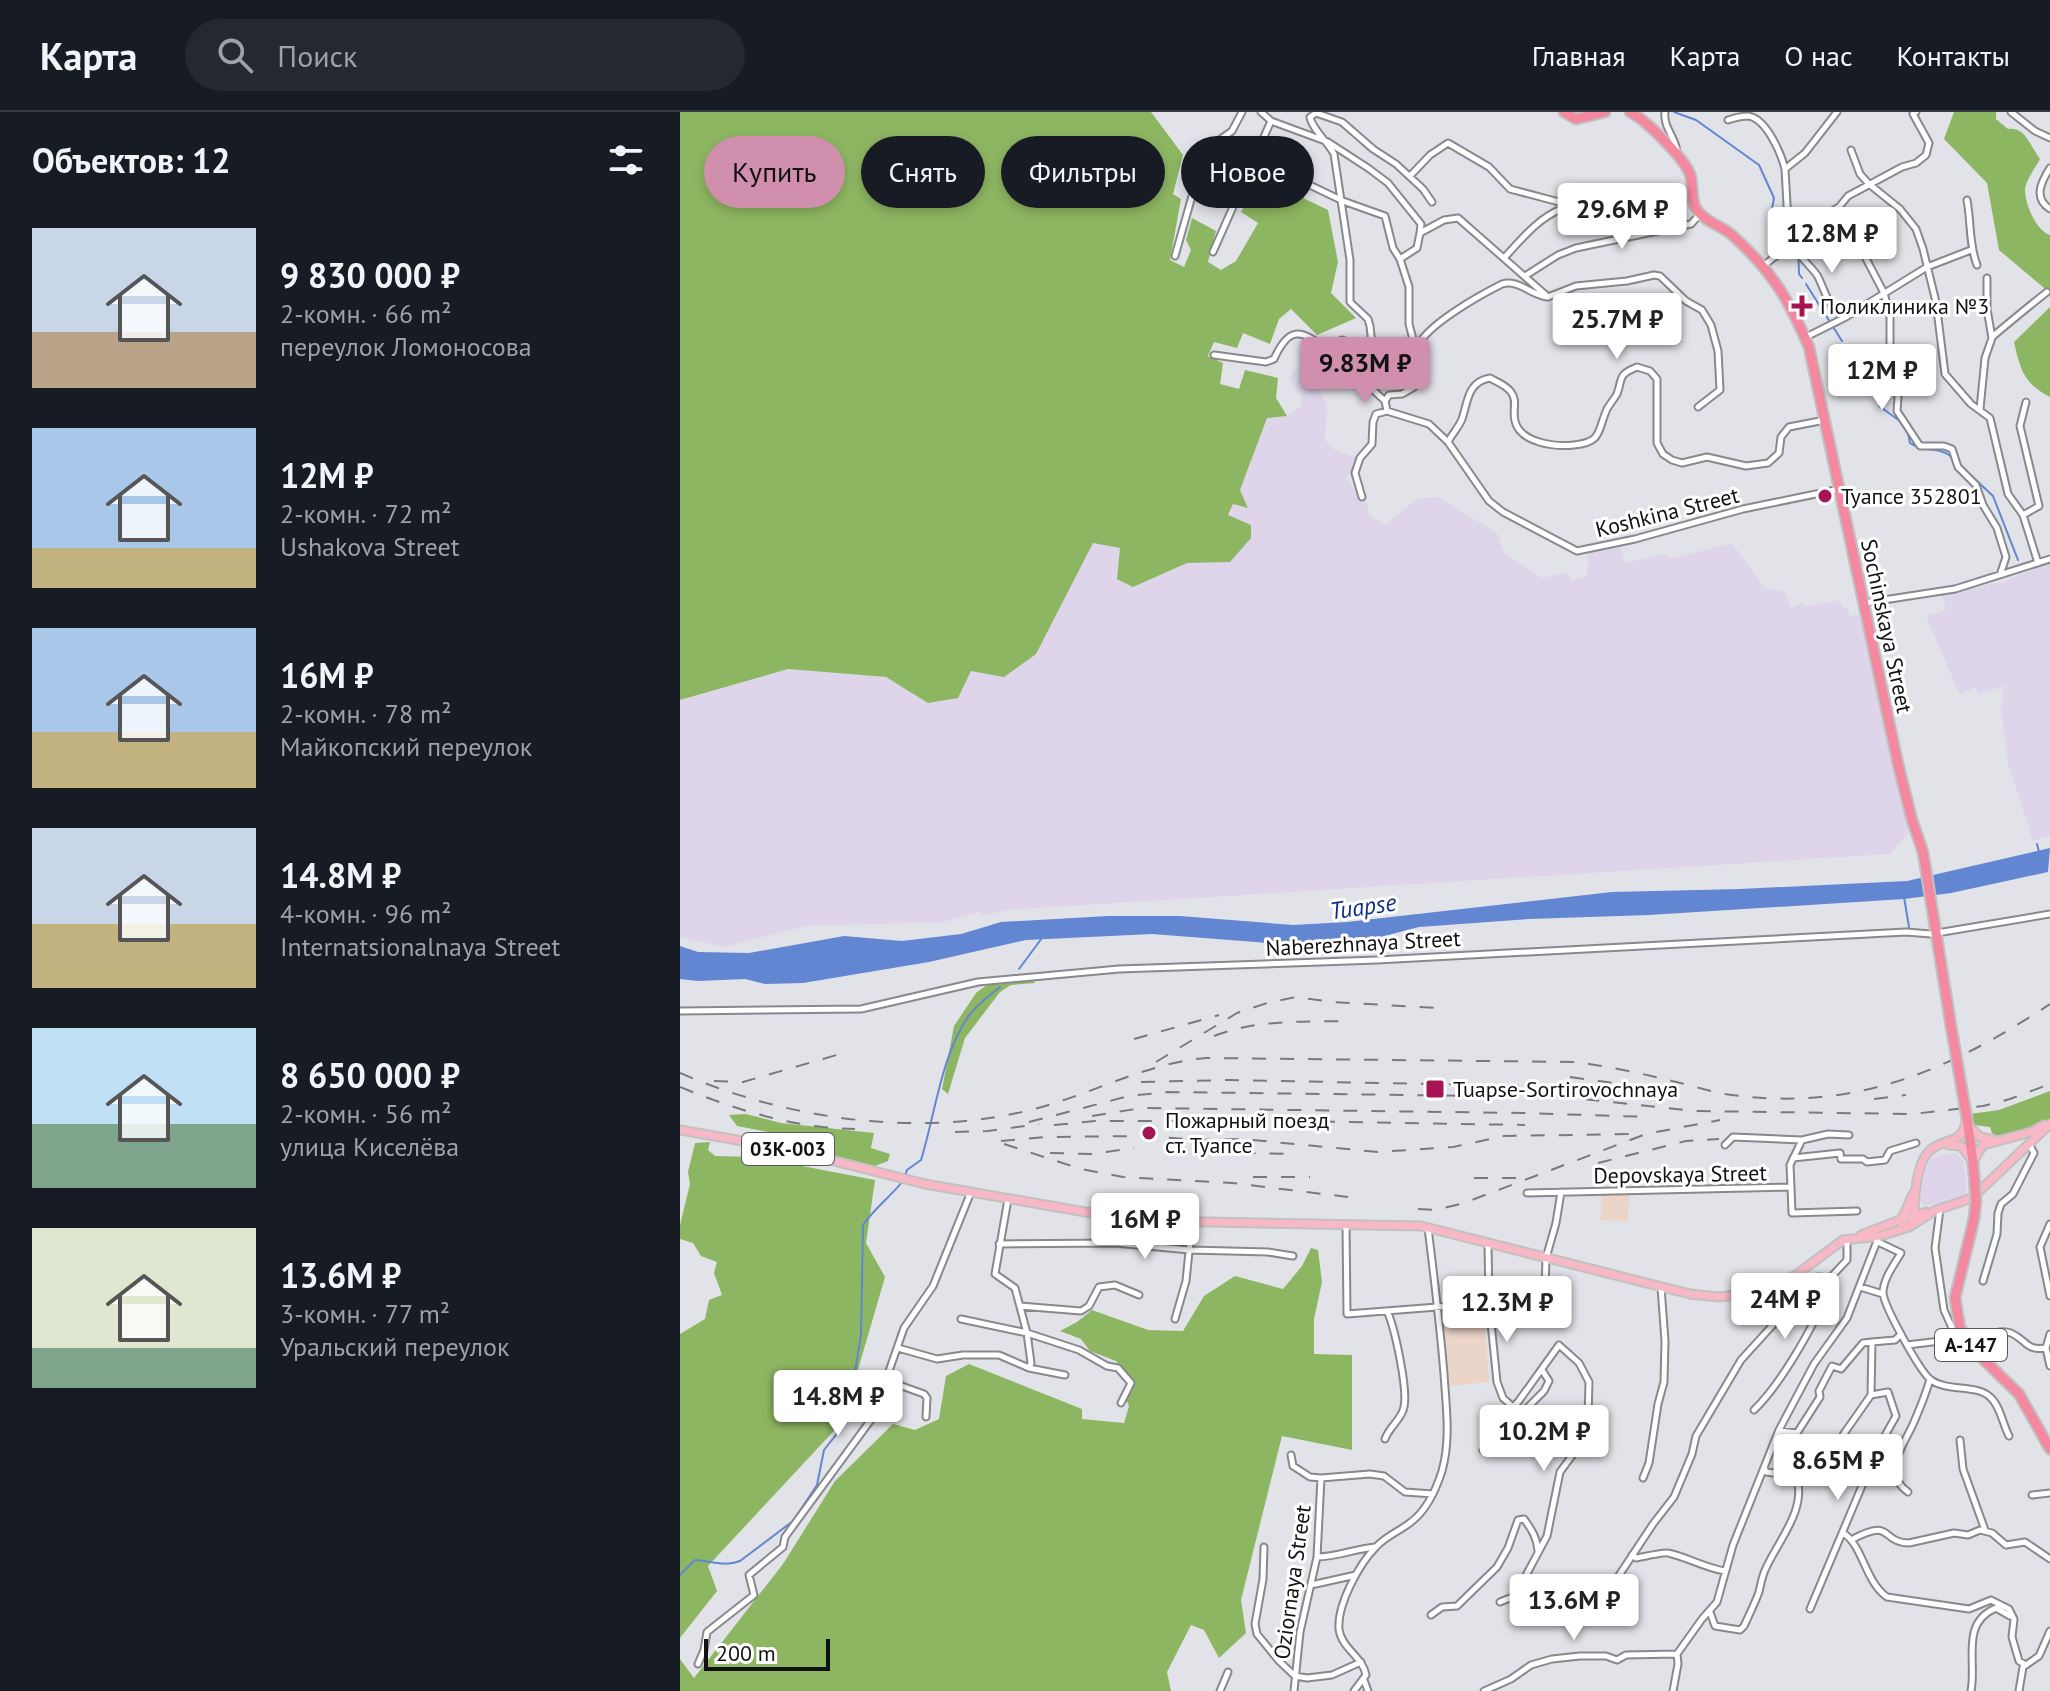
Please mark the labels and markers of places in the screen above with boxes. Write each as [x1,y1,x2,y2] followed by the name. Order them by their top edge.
[1548,183,1696,251] pin: 29.6M ₽
[1758,207,1906,275] pin: 12.8M ₽
[1820,292,1989,320] place label: Поликлиника №3
[1543,293,1691,361] pin: 25.7M ₽
[1791,295,1813,317] marker: Поликлиника №3
[1291,337,1439,405] pin: 9.83M ₽
[1826,344,1938,412] pin: 12M ₽
[1841,482,1982,510] place label: Туапсе 352801
[1816,487,1834,505] marker: Туапсе 352801
[1453,1075,1678,1103] place label: Tuapse-Sortirovochnaya
[1424,1078,1446,1100] marker: Tuapse-Sortirovochnaya
[1165,1106,1329,1159] place label: Пожарный поезд ст. Туапсе
[1140,1124,1158,1142] marker: Пожарный поезд ст. Туапсе
[1089,1193,1201,1261] pin: 16M ₽
[1729,1273,1841,1341] pin: 24M ₽
[1433,1276,1581,1344] pin: 12.3M ₽
[764,1370,912,1438] pin: 14.8M ₽
[1470,1405,1618,1473] pin: 10.2M ₽
[1764,1434,1912,1502] pin: 8.65M ₽
[1500,1574,1648,1642] pin: 13.6M ₽

